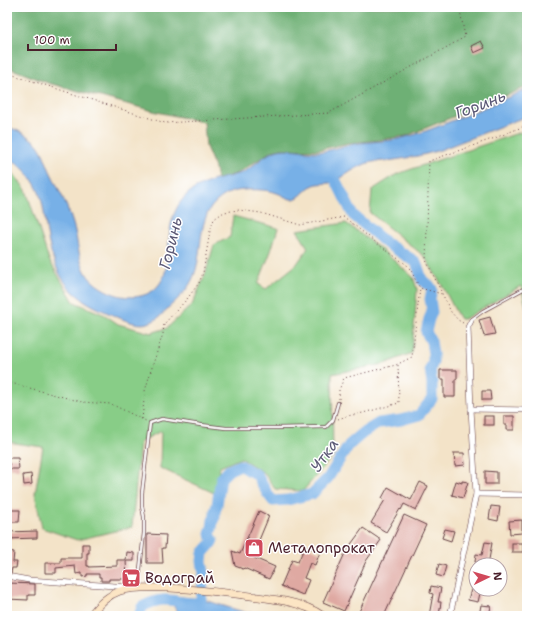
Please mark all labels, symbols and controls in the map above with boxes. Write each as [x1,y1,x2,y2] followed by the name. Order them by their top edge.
[28,26,116,52] scale bar
[34,32,70,48] text: 100 m
[452,85,509,124] water label: Горинь
[154,215,187,271] water label: Горинь
[305,434,343,476] water label: Утка
[243,537,265,559] shop icon: Металопрокат
[268,538,375,558] place label: Металопрокат
[468,557,508,597] north arrow
[120,567,142,589] supermarket icon: Водограй
[145,568,215,588] place label: Водограй
[490,571,505,581] text: N

